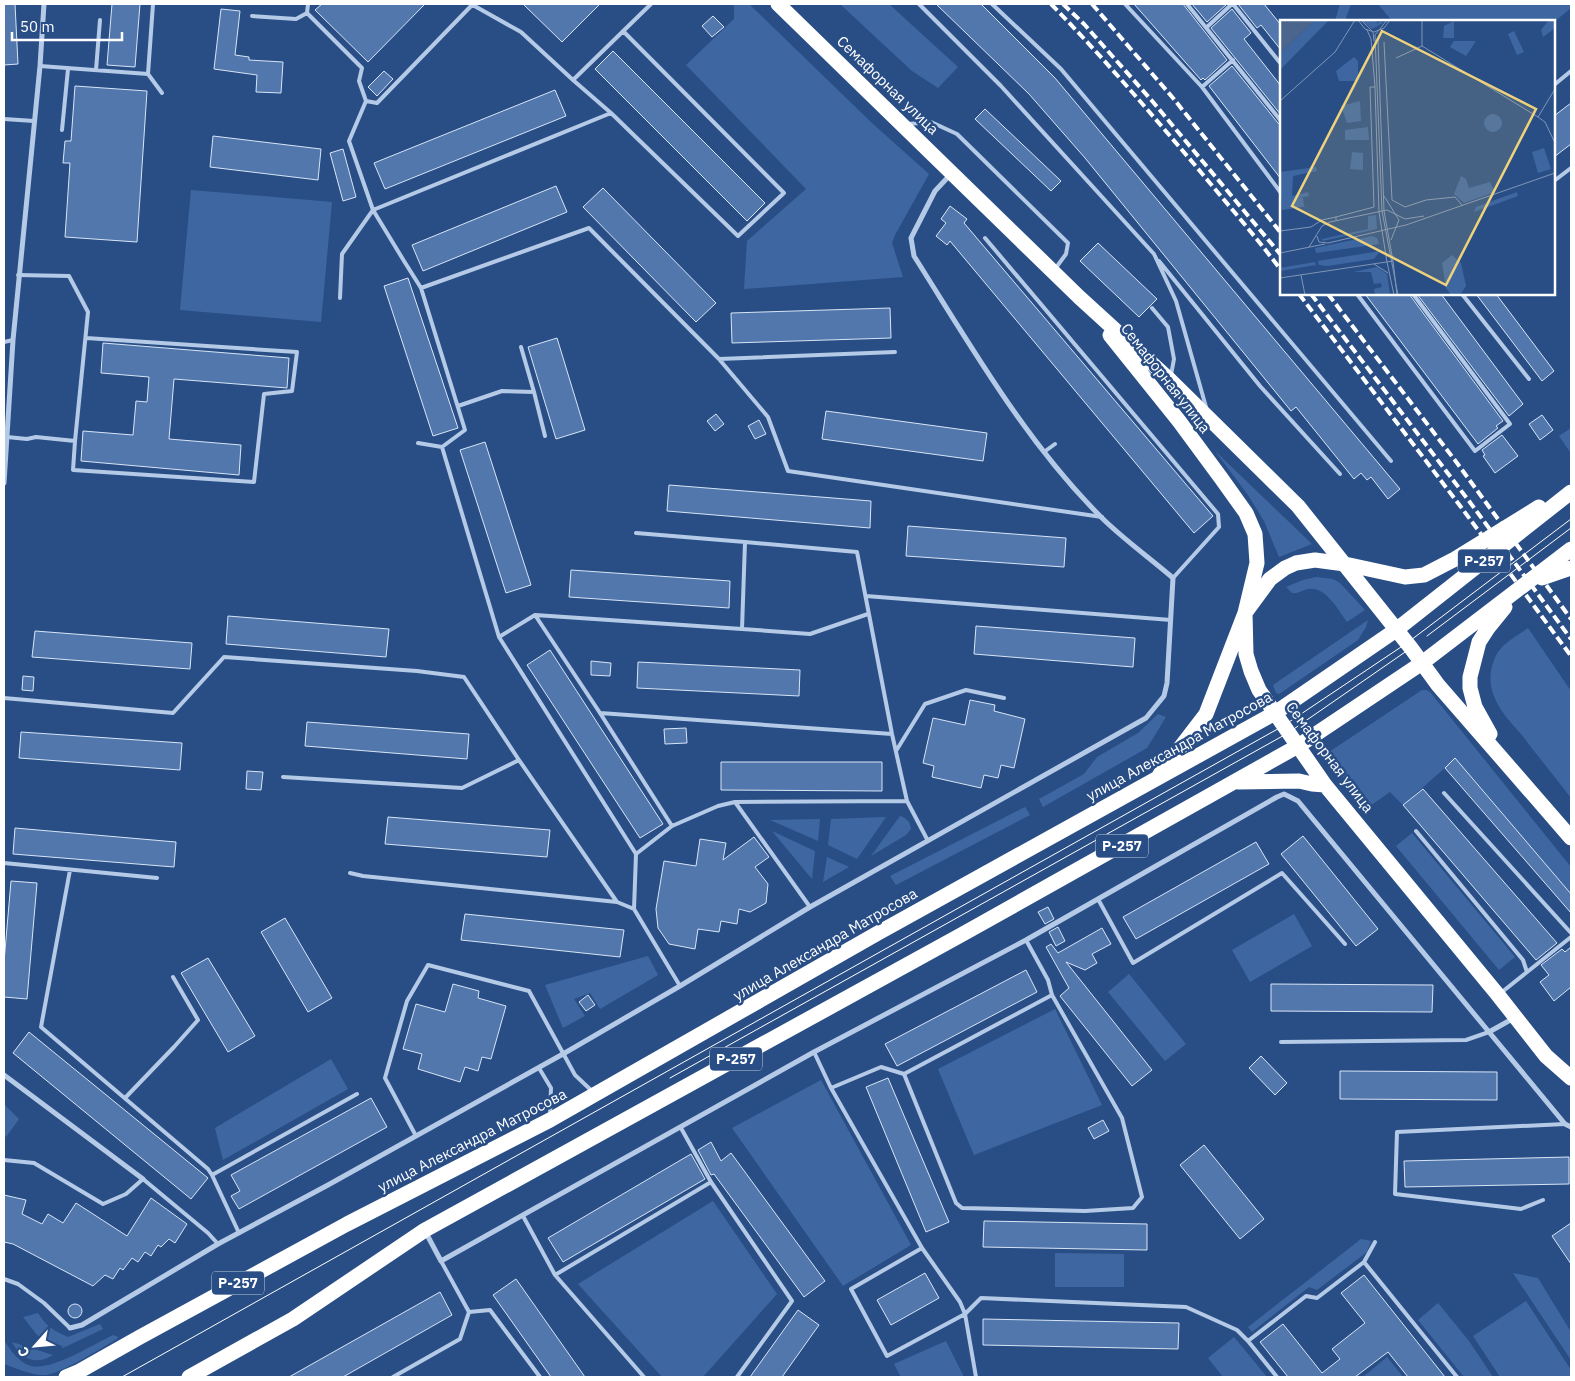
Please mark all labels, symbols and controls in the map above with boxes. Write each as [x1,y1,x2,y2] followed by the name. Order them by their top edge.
[12,10,122,42] scale bar
[20,17,55,36] text: 50 m
[1280,20,1555,295] inset map
[833,32,943,138] street label: Семафорная улица
[1117,319,1215,437] street label: Семафорная улица
[1458,550,1510,572] road number: Р-257
[1083,687,1275,805] street label: улица Александра Матросова
[1282,698,1378,816] street label: Семафорная улица
[1096,834,1148,858] road number: Р-257
[730,883,920,1005] street label: улица Александра Матросова
[710,1048,762,1070] road number: Р-257
[374,1084,570,1196] street label: улица Александра Матросова
[212,1272,264,1295] road number: Р-257
[10,1321,60,1371] north arrow
[13,1344,34,1360] text: С

